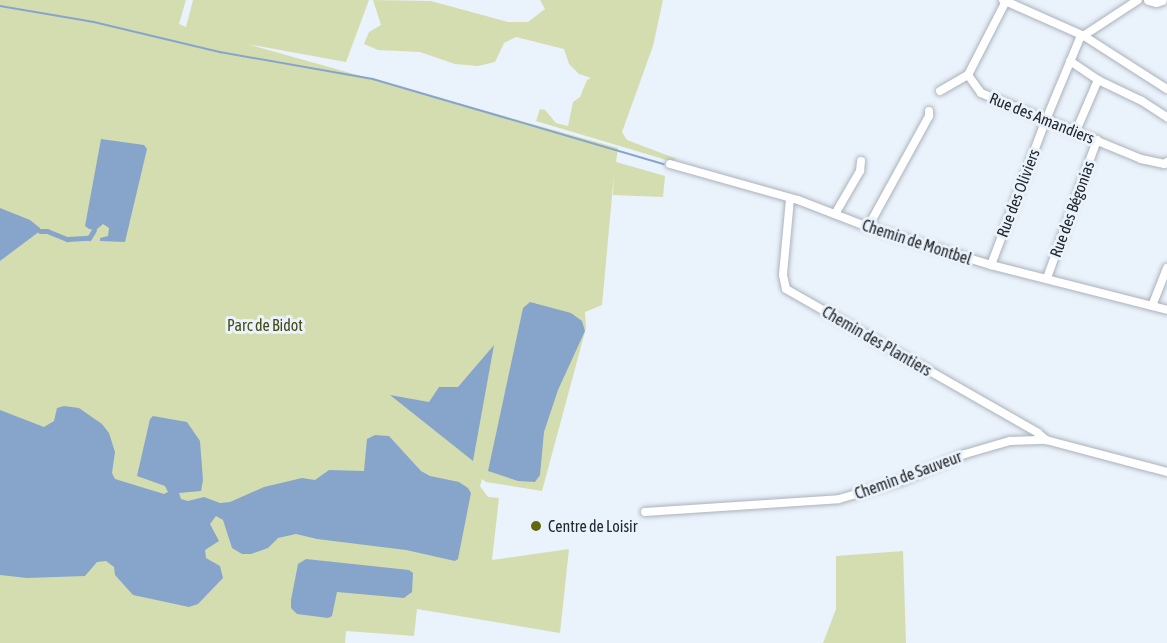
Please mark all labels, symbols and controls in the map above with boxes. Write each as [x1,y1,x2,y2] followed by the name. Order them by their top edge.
[987,88,1097,148] street label: Rue des Amandiers
[992,146,1044,240] street label: Rue des Oliviers
[1046,158,1098,260] street label: Rue des Bégonias
[860,215,974,269] street label: Chemin de Montbel
[819,302,935,380] street label: Chemin des Plantiers
[227,315,303,335] park label: Parc de Bidot
[852,447,964,503] street label: Chemin de Sauveur
[548,516,637,536] place label: Centre de Loisir
[529,519,543,533] marker: Centre de Loisir

